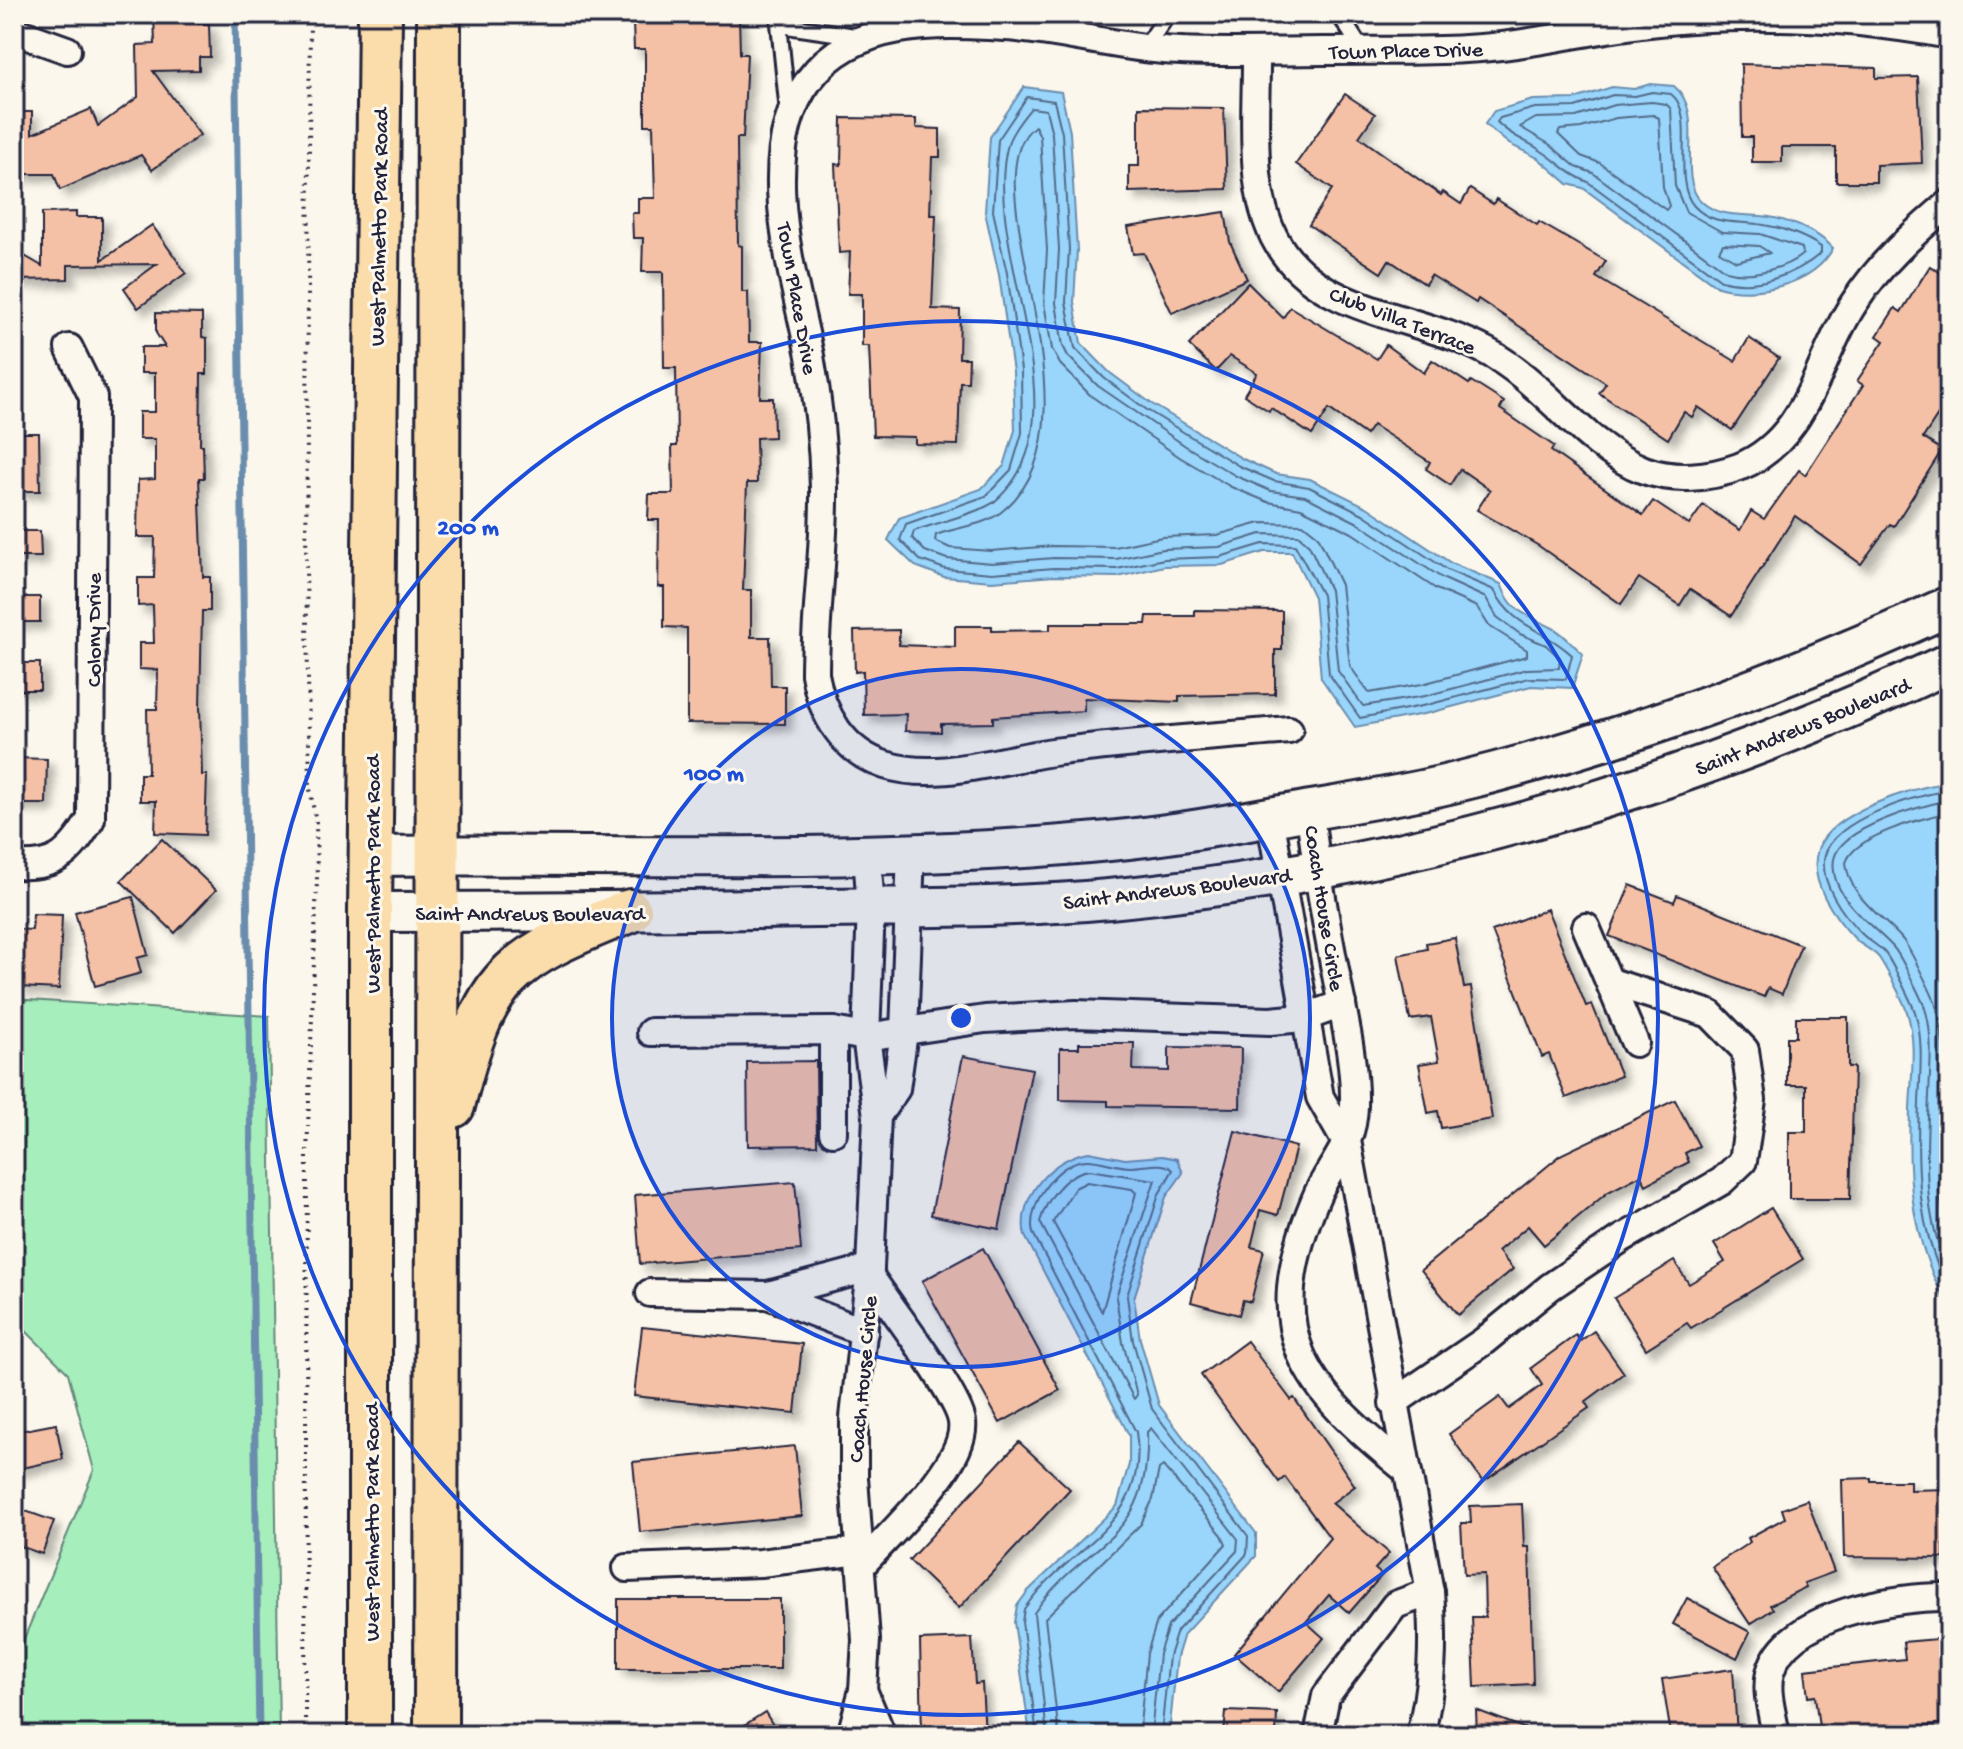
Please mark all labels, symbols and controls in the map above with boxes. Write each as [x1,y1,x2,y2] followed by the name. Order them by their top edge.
[1327,39,1484,67] street label: Town Place Drive
[366,106,396,346] street label: West Palmetto Park Road
[769,219,821,377] street label: Town Place Drive
[1325,283,1479,363] street label: Club Villa Terrace
[437,515,499,544] text: 200 m
[83,572,109,687] street label: Colony Drive
[1692,673,1917,784] street label: Saint Andrews Boulevard
[362,753,388,993] street label: West Palmetto Park Road
[683,761,744,790] text: 100 m
[1296,824,1348,994] street label: Coach House Circle
[1062,864,1295,918] street label: Saint Andrews Boulevard
[415,903,647,929] street label: Saint Andrews Boulevard
[947,1004,975,1032] centre of rings
[845,1294,885,1464] street label: Coach House Circle
[361,1401,387,1641] street label: West Palmetto Park Road

